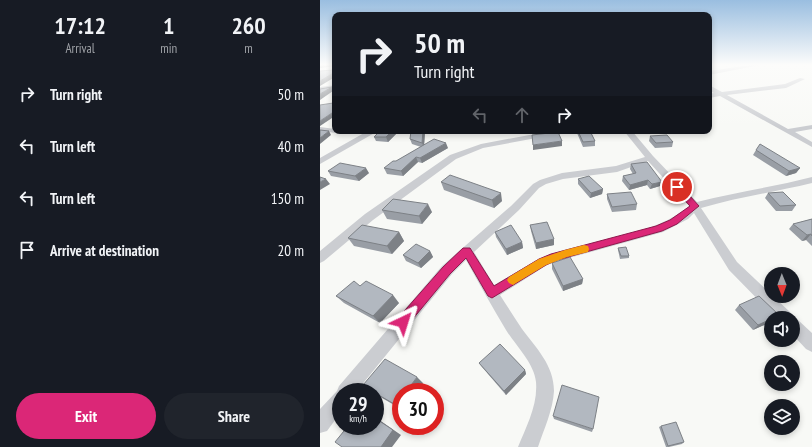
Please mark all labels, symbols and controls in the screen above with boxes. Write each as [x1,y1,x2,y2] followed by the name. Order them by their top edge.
[54,10,106,41] text: 17:12
[163,10,174,41] text: 1
[231,10,266,41] text: 260
[414,24,465,61] text: 50 m
[348,28,400,80] icon: right
[65,40,95,57] text: Arrival
[160,40,177,57] text: min
[244,40,253,57] text: m
[414,60,474,83] text: Turn right
[16,83,38,105] icon: right
[50,85,102,104] text: Turn right
[278,85,304,104] text: 50 m
[469,104,491,126] icon: left
[511,104,533,126] icon: ahead
[553,104,575,126] icon: right
[16,135,38,157] icon: left
[50,137,95,156] text: Turn left
[278,137,304,156] text: 40 m
[660,170,694,204] pin
[666,176,688,198] icon: arrive
[16,187,38,209] icon: left
[50,189,95,208] text: Turn left
[271,189,304,208] text: 150 m
[16,239,38,261] icon: arrive
[50,241,159,260] text: Arrive at destination
[278,241,304,260] text: 20 m
[764,267,800,303] north arrow
[764,267,800,435] map controls
[382,301,424,343] position arrow
[764,311,800,347] button: sound
[764,355,800,391] button: search
[392,383,444,435] speed limit sign: 30
[348,391,368,417] text: 29
[16,393,156,439] button: Exit
[164,393,304,439] button: Share
[764,399,800,435] button: layers
[349,412,367,425] text: km/h

